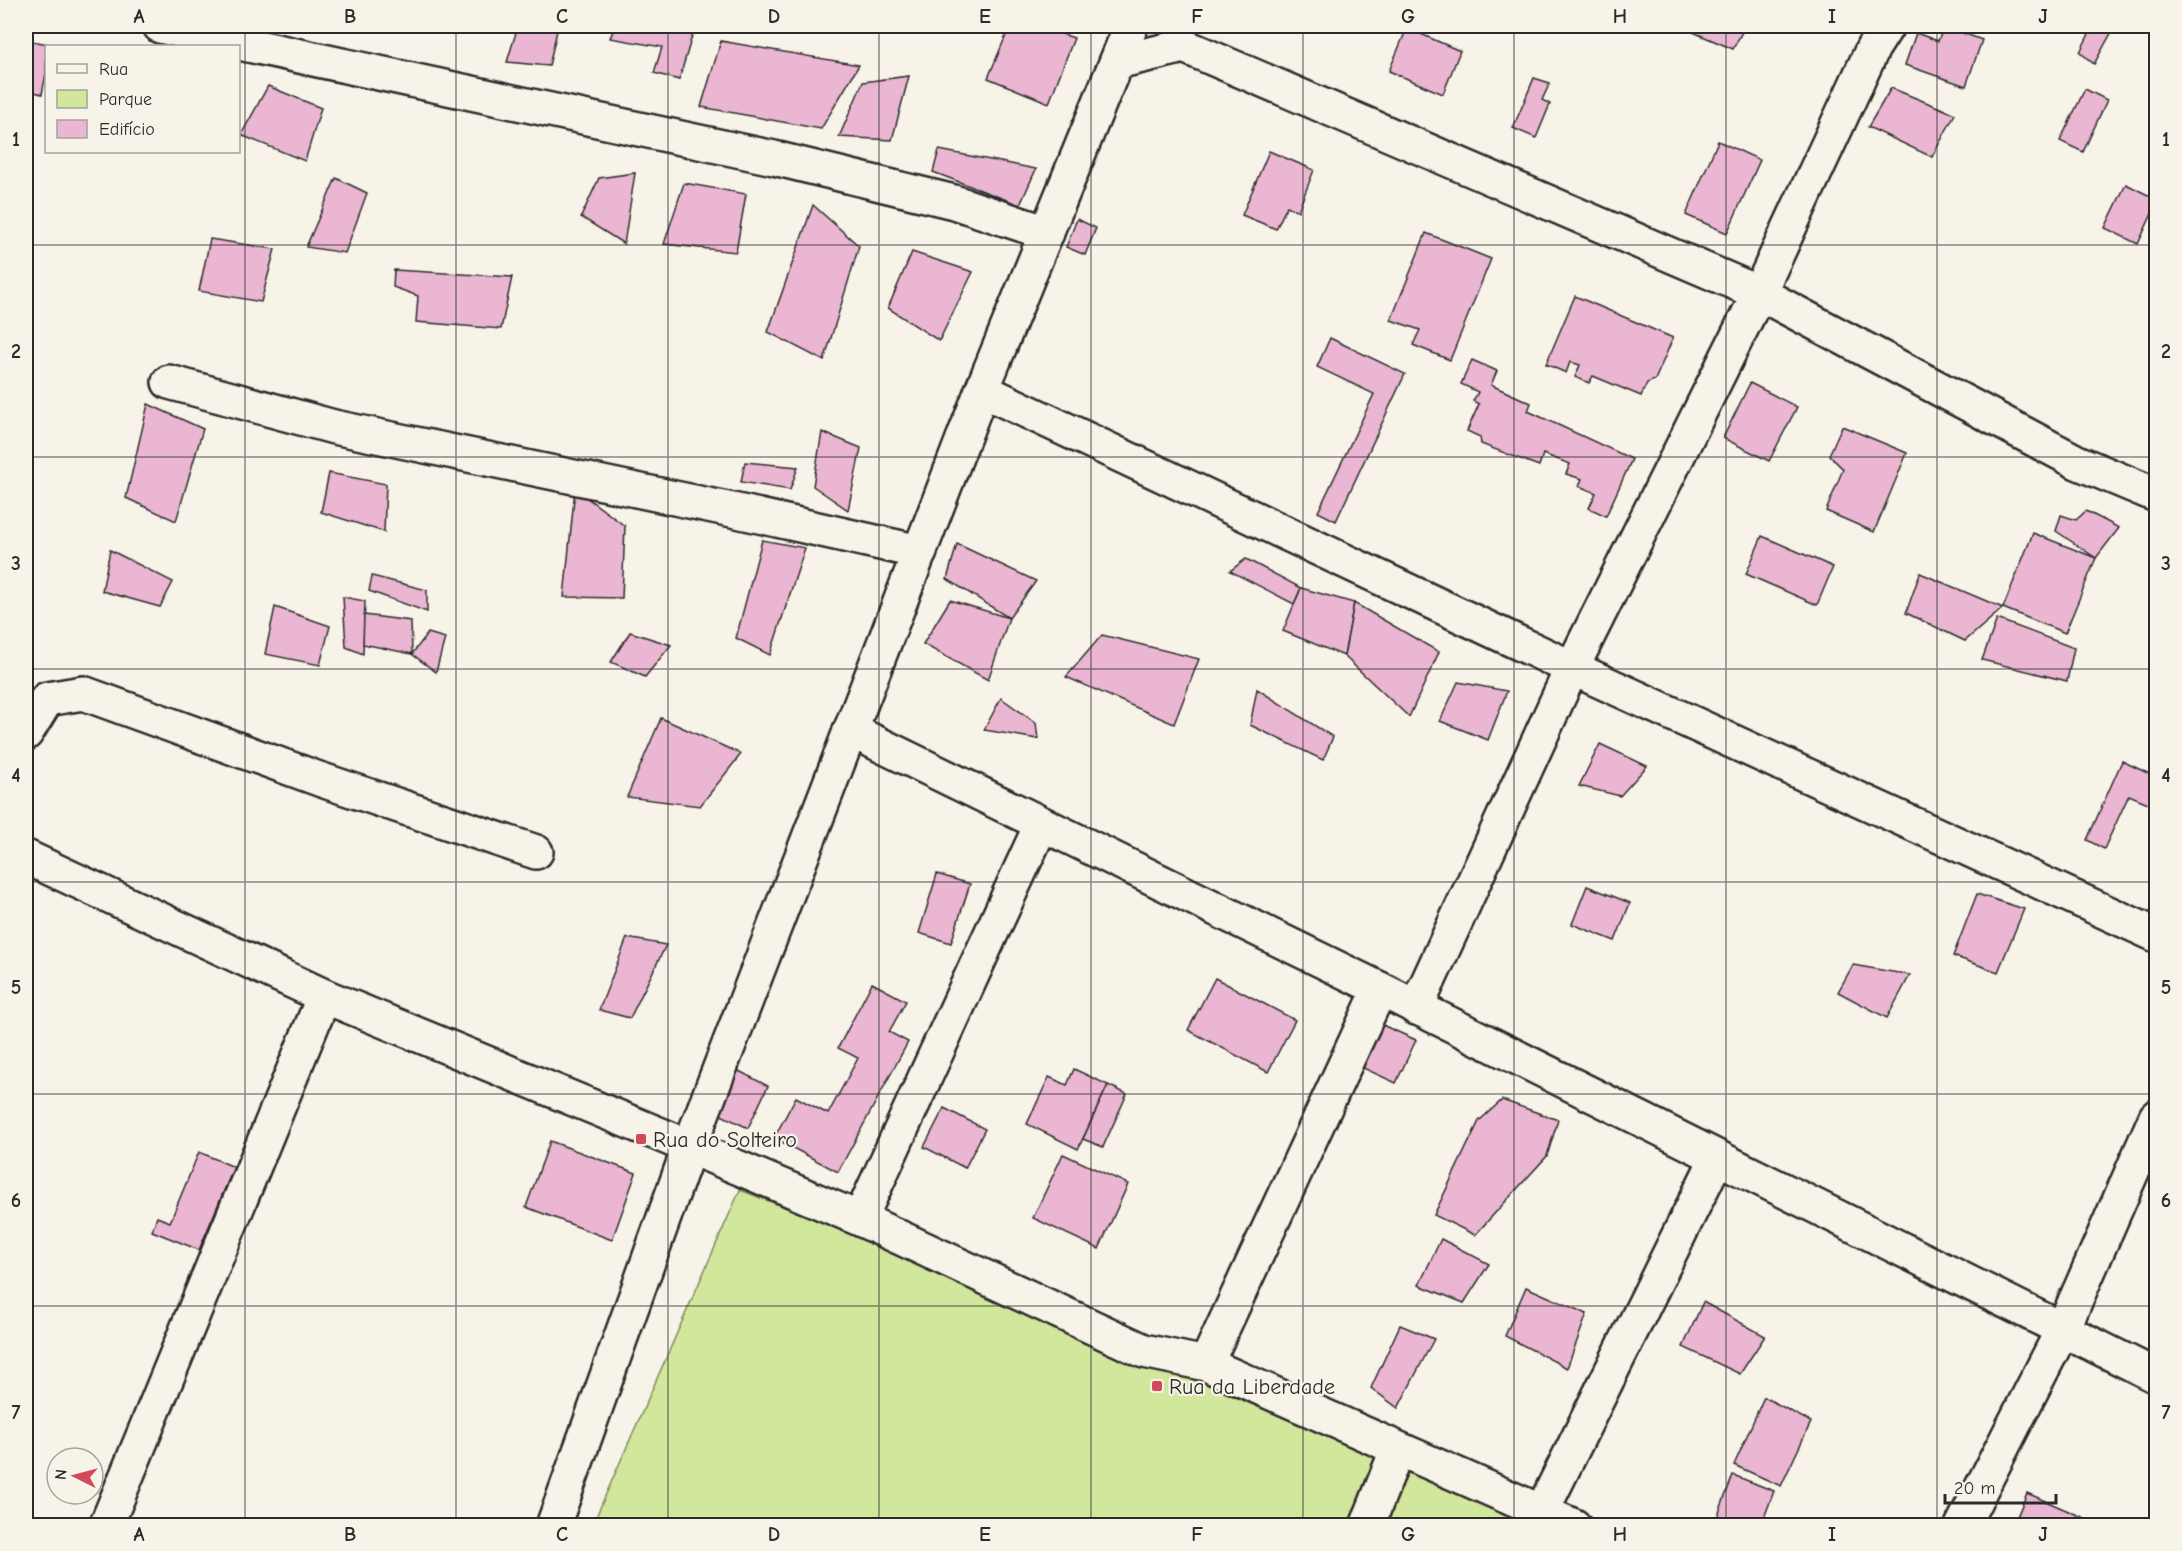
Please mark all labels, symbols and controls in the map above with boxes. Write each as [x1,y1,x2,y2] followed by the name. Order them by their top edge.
[133,5,145,28] text: A
[344,5,356,28] text: B
[556,5,568,28] text: C
[768,5,780,28] text: D
[979,5,991,28] text: E
[1191,5,1203,28] text: F
[1401,5,1415,28] text: G
[1613,5,1627,28] text: H
[1828,5,1836,28] text: I
[2038,5,2048,28] text: J
[45,45,240,153] legend
[99,59,128,80] text: Rua
[99,89,152,110] text: Parque
[99,119,155,140] text: Edifício
[12,128,20,151] text: 1
[2162,128,2170,151] text: 1
[11,340,21,363] text: 2
[2161,340,2171,363] text: 2
[11,552,21,575] text: 3
[2161,552,2171,575] text: 3
[11,764,21,787] text: 4
[2161,764,2171,787] text: 4
[11,976,21,999] text: 5
[2161,976,2171,999] text: 5
[653,1127,797,1153] place label: Rua do Solteiro
[634,1132,648,1146] marker: Rua do Solteiro
[11,1189,21,1212] text: 6
[2161,1189,2171,1212] text: 6
[1169,1374,1335,1400] place label: Rua da Liberdade
[1150,1379,1164,1393] marker: Rua da Liberdade
[12,1401,21,1424] text: 7
[2162,1401,2171,1424] text: 7
[45,1446,105,1506] north arrow
[1945,1467,2056,1505] scale bar
[52,1468,71,1481] text: N
[1954,1478,1995,1499] text: 20 m
[133,1523,145,1546] text: A
[344,1523,356,1546] text: B
[556,1523,568,1546] text: C
[768,1523,780,1546] text: D
[979,1523,991,1546] text: E
[1191,1523,1203,1546] text: F
[1401,1523,1415,1546] text: G
[1613,1523,1627,1546] text: H
[1828,1523,1836,1546] text: I
[2038,1523,2048,1546] text: J

